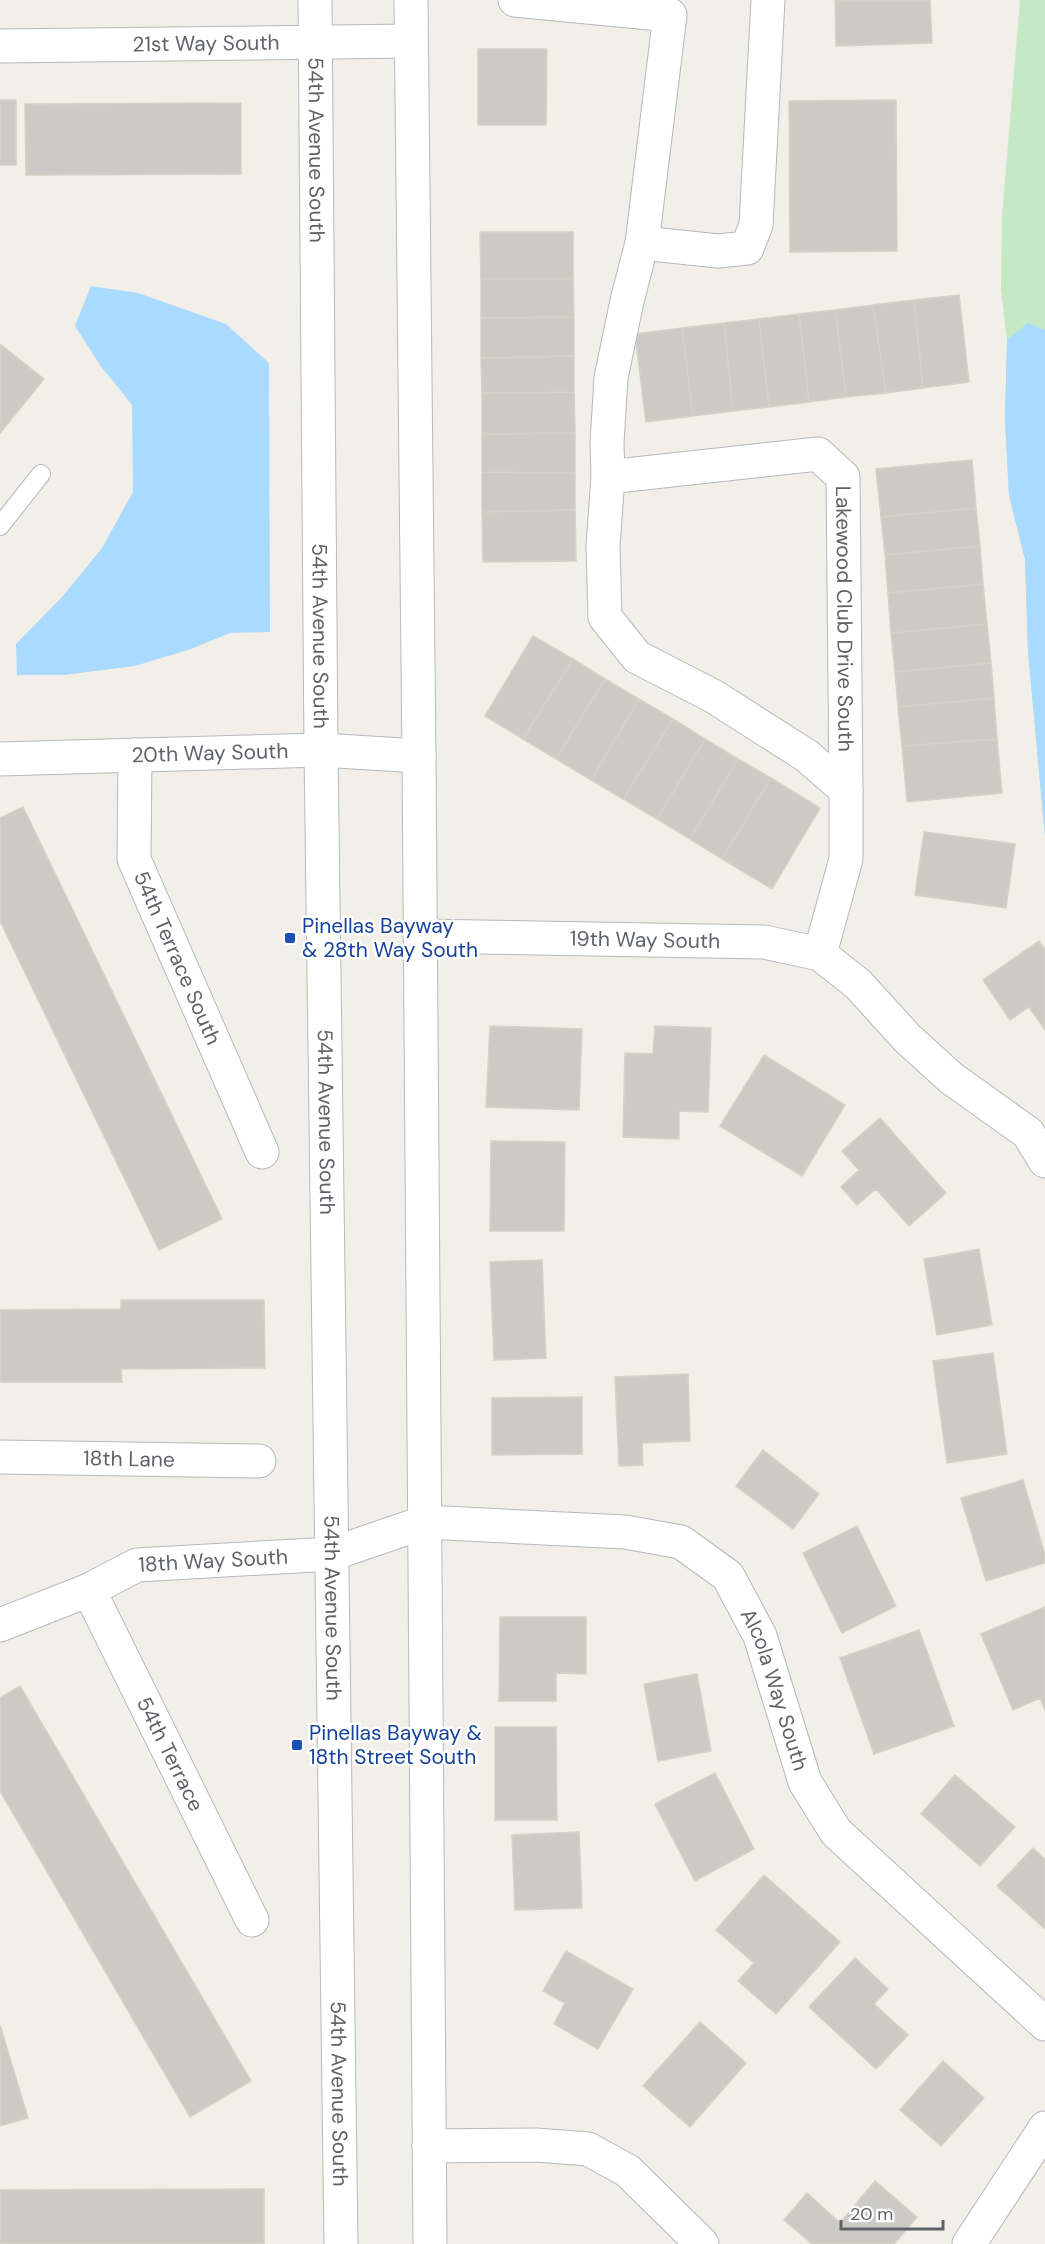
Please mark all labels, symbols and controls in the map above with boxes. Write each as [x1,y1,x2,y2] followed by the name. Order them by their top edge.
[132,29,280,58] street label: 21st Way South
[301,57,331,243] street label: 54th Avenue South
[829,486,860,752] street label: Lakewood Club Drive South
[305,543,335,729] street label: 54th Avenue South
[131,737,289,769] street label: 20th Way South
[127,867,227,1049] street label: 54th Terrace South
[302,912,478,964] place label: Pinellas Bayway & 28th Way South
[570,925,720,955] street label: 19th Way South
[283,931,297,945] marker: Pinellas Bayway & 28th Way South
[311,1029,341,1215] street label: 54th Avenue South
[83,1444,175,1474] street label: 18th Lane
[317,1515,348,1701] street label: 54th Avenue South
[137,1543,289,1579] street label: 18th Way South
[734,1604,815,1774] street label: Alcola Way South
[130,1692,210,1816] street label: 54th Terrace
[309,1719,482,1771] place label: Pinellas Bayway & 18th Street South
[290,1738,304,1752] marker: Pinellas Bayway & 18th Street South
[324,2001,354,2187] street label: 54th Avenue South
[841,2193,943,2231] scale bar
[850,2202,893,2226] text: 20 m

